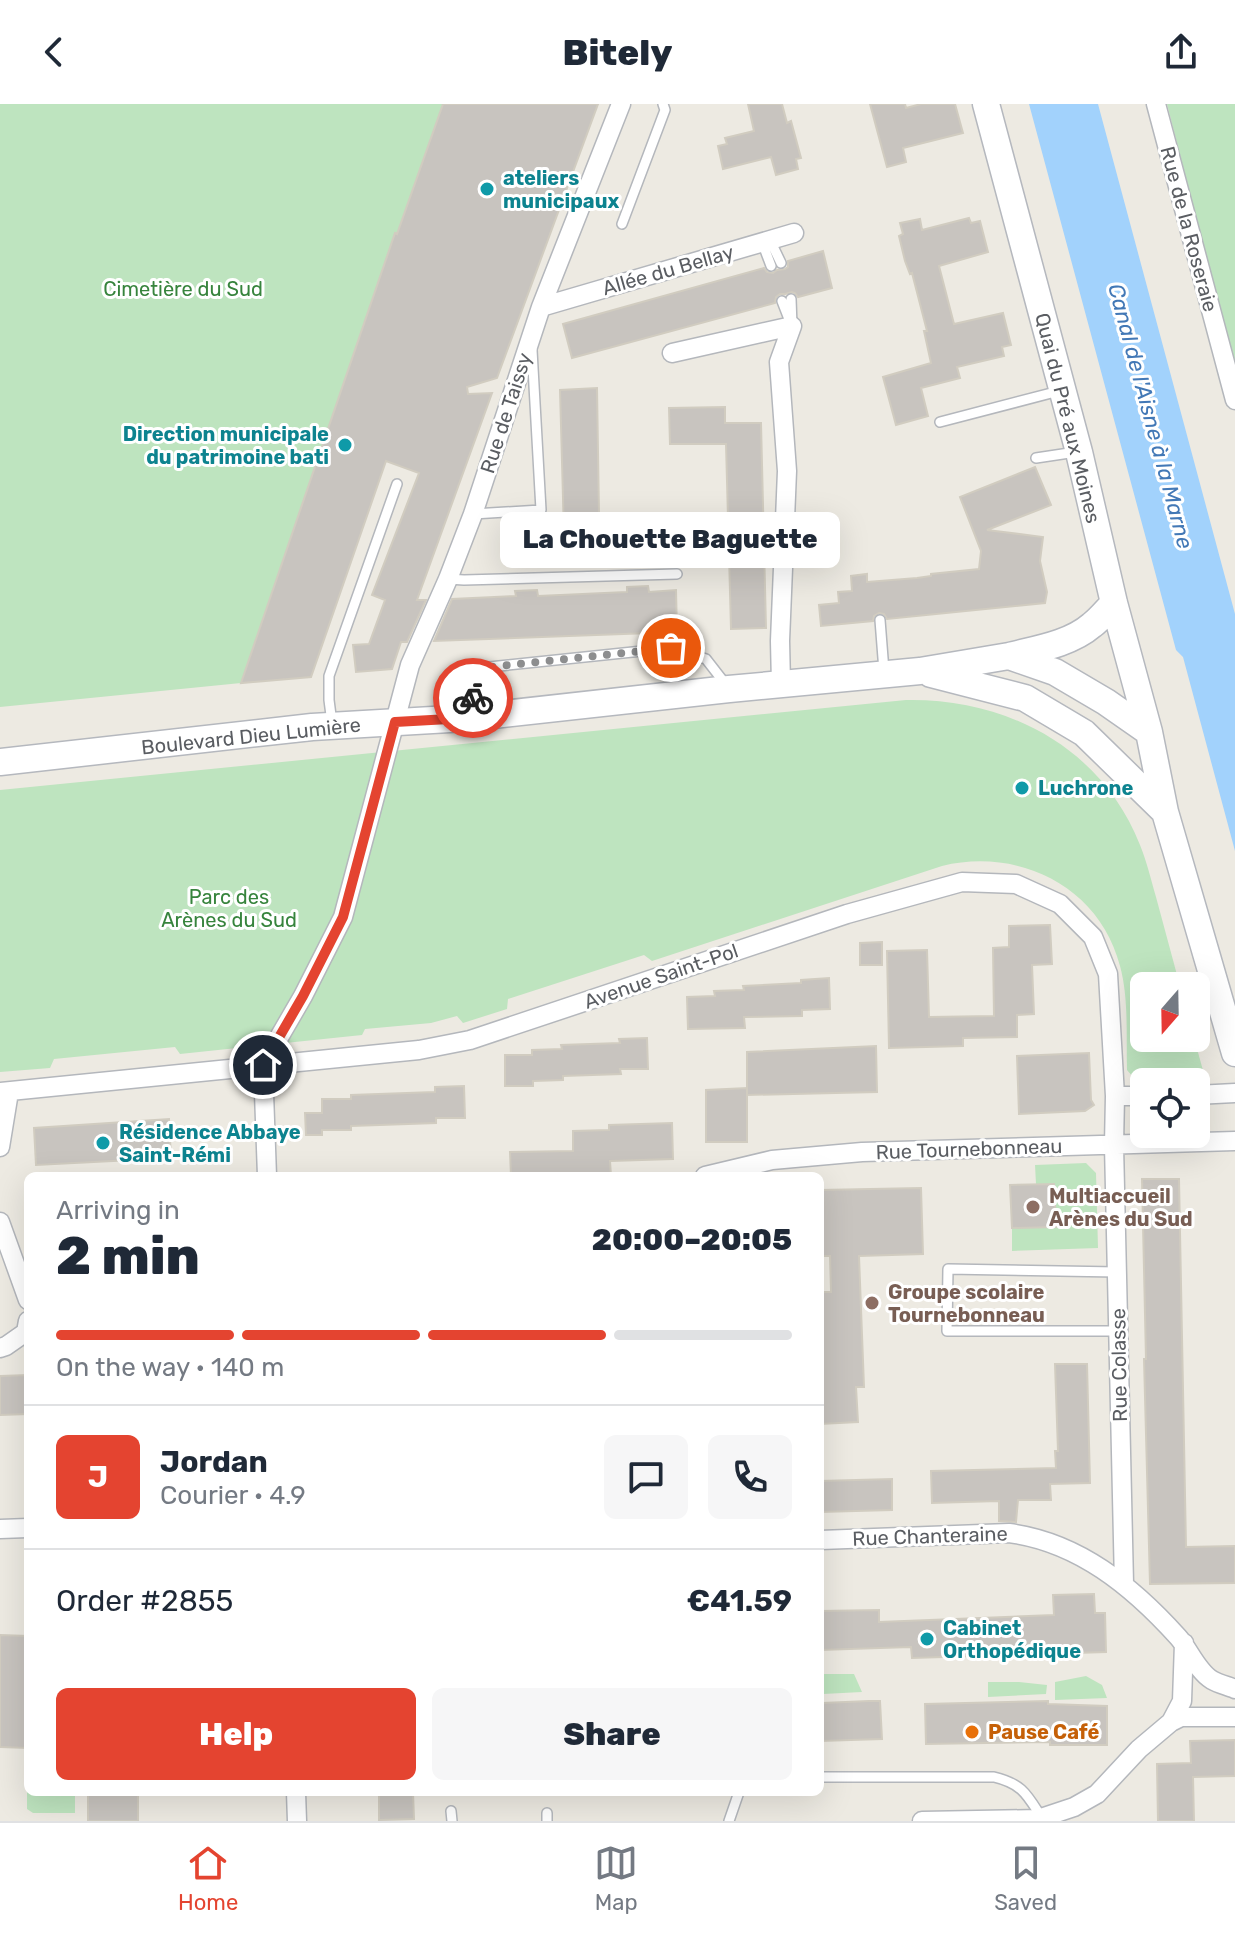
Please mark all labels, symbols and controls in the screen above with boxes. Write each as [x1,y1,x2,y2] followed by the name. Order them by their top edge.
[32,30,76,74] icon: back
[1159,30,1203,74] icon: share
[563,31,672,74] text: Bitely
[1155,144,1223,314] street label: Rue de la Roseraie
[503,166,619,213] place label: ateliers municipaux
[478,180,496,198] marker: ateliers municipaux
[600,240,736,300] street label: Allée du Bellay
[103,277,263,301] park label: Cimetière du Sud
[1102,281,1199,552] water label: Canal de l'Aisne à la Marne
[1030,310,1106,526] street label: Quai du Pré aux Moines
[475,350,537,476] street label: Rue de Taissy
[123,422,329,469] place label: Direction municipale du patrimoine bati
[336,436,354,454] marker: Direction municipale du patrimoine bati
[501,512,841,568] callout: La Chouette Baguette
[522,524,818,555] text: La Chouette Baguette
[637,614,705,682] pin
[649,626,693,670] icon: bag
[433,658,513,738] courier
[451,676,495,720] icon: bike
[140,713,362,759] street label: Boulevard Dieu Lumière
[1038,776,1133,800] place label: Luchrone
[1013,779,1031,797] marker: Luchrone
[161,885,297,932] park label: Parc des Arènes du Sud
[581,938,741,1014] street label: Avenue Saint-Pol
[1130,972,1210,1052] north arrow
[1130,972,1210,1148] map controls
[229,1031,297,1099] pin
[241,1043,285,1087] icon: home
[1130,1068,1210,1148] button: locate
[119,1120,301,1167] place label: Résidence Abbaye Saint-Rémi
[94,1134,112,1152] marker: Résidence Abbaye Saint-Rémi
[875,1134,1063,1164] street label: Rue Tournebonneau
[1049,1184,1193,1231] place label: Multiaccueil Arènes du Sud
[56,1195,180,1226] text: Arriving in
[1024,1198,1042,1216] marker: Multiaccueil Arènes du Sud
[592,1222,792,1258] text: 20:00–20:05
[56,1225,200,1287] text: 2 min
[888,1280,1045,1327] place label: Groupe scolaire Tournebonneau
[863,1294,881,1312] marker: Groupe scolaire Tournebonneau
[1106,1308,1132,1422] street label: Rue Colasse
[56,1352,284,1383] text: On the way · 140 m
[604,1435,688,1519] button: chat
[708,1435,792,1519] button: phone
[160,1444,268,1480] text: Jordan
[88,1459,108,1495] text: J
[160,1480,306,1511] text: Courier · 4.9
[852,1521,1008,1551] street label: Rue Chanteraine
[56,1583,233,1619] text: Order #2855
[687,1583,792,1619] text: €41.59
[943,1616,1081,1663] place label: Cabinet Orthopédique
[918,1630,936,1648] marker: Cabinet Orthopédique
[56,1688,416,1780] button: Help
[432,1688,792,1780] button: Share
[988,1720,1100,1744] place label: Pause Café
[963,1723,981,1741] marker: Pause Café
[178,1841,238,1916] tab: Home
[594,1841,638,1916] tab: Map
[994,1841,1057,1916] tab: Saved

